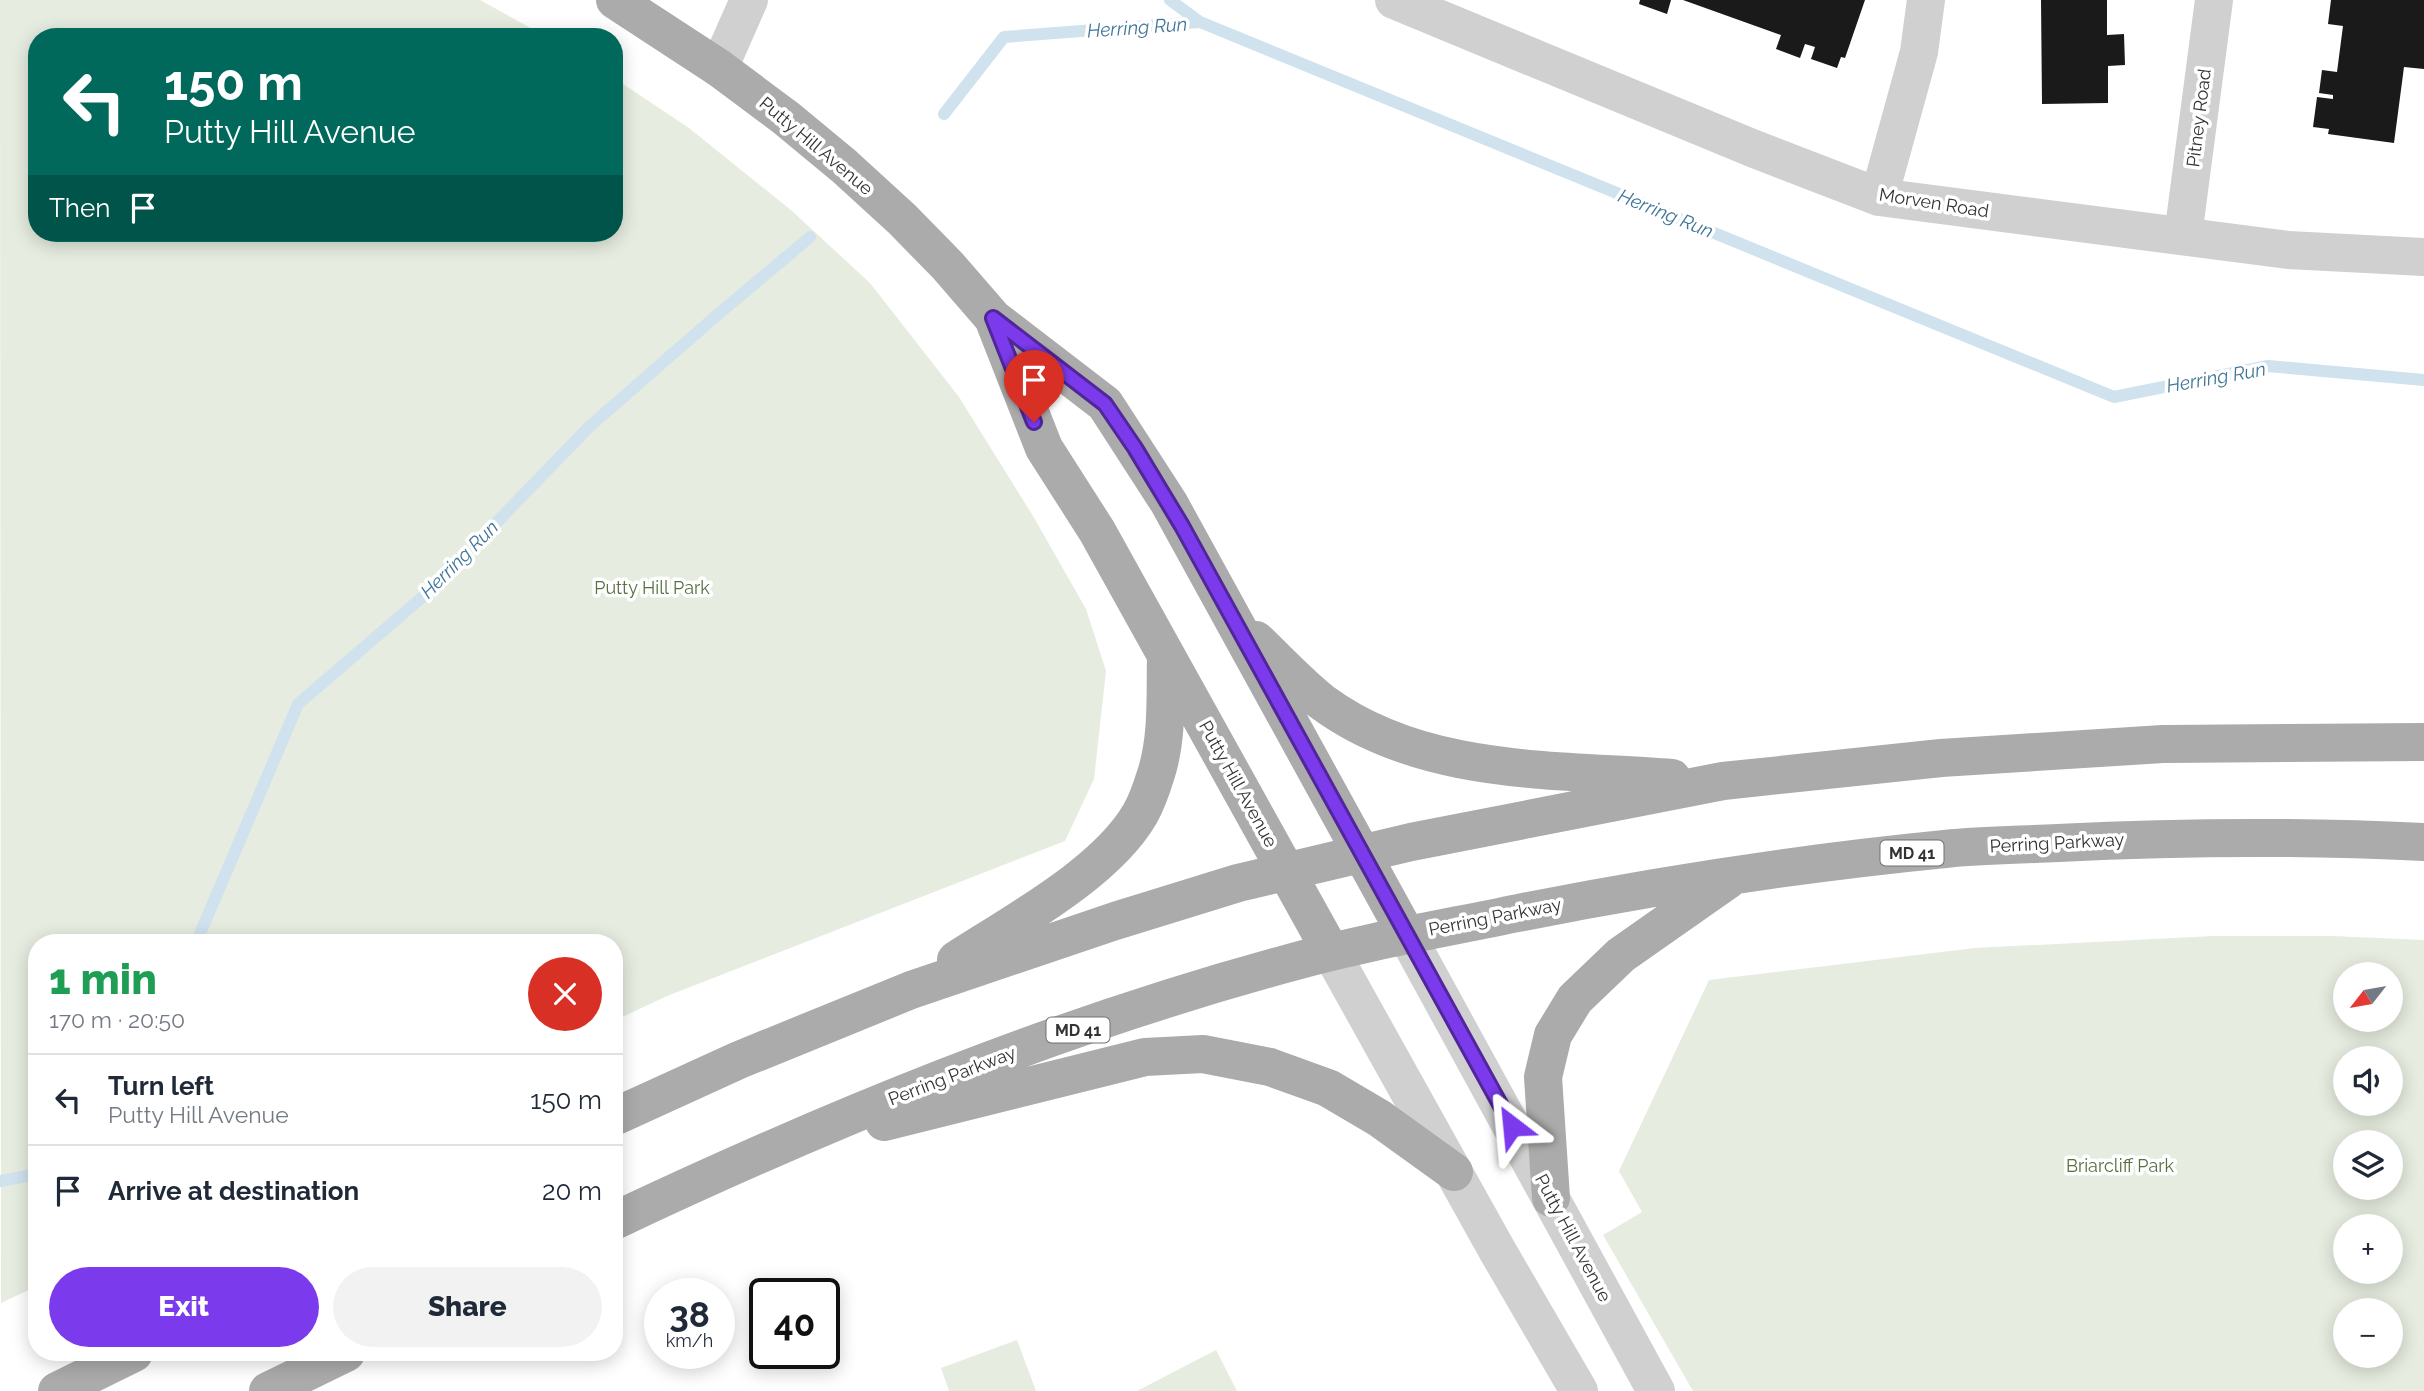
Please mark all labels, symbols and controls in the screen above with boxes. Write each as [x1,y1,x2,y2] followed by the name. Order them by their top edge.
[1086,13,1188,41] water label: Herring Run
[164,54,303,111] text: 150 m
[49,56,140,147] icon: left
[2182,68,2215,168] street label: Pitney Road
[755,92,878,199] street label: Putty Hill Avenue
[164,113,415,150] text: Putty Hill Avenue
[1878,183,1990,222] street label: Morven Road
[1615,184,1717,242] water label: Herring Run
[124,189,162,227] icon: arrive
[49,193,110,223] text: Then
[1004,350,1064,422] pin
[2165,357,2267,397] water label: Herring Run
[1015,361,1053,399] icon: arrive
[416,516,502,602] water label: Herring Run
[594,577,710,598] park label: Putty Hill Park
[1195,717,1282,851] street label: Putty Hill Avenue
[1989,828,2125,857] street label: Perring Parkway
[1881,840,1944,866] road number: MD 41
[1427,893,1563,940] street label: Perring Parkway
[49,955,157,1004] text: 1 min
[528,957,602,1031] button: close
[2333,962,2403,1032] north arrow
[2333,962,2403,1368] map controls
[49,1006,185,1033] text: 170 m · 20:50
[1046,1018,1110,1042] road number: MD 41
[885,1041,1019,1109] street label: Perring Parkway
[2333,1046,2403,1116] button: sound
[108,1071,214,1101] text: Turn left
[49,1081,87,1119] icon: left
[530,1085,602,1115] text: 150 m
[1475,1089,1549,1163] position arrow
[108,1101,289,1128] text: Putty Hill Avenue
[2333,1130,2403,1200] button: layers
[2066,1155,2175,1176] park label: Briarcliff Park
[1531,1170,1616,1306] street label: Putty Hill Avenue
[49,1172,87,1210] icon: arrive
[108,1176,359,1206] text: Arrive at destination
[542,1176,602,1206] text: 20 m
[2333,1214,2403,1284] button: +
[49,1267,319,1347] button: Exit
[333,1267,602,1347] button: Share
[749,1278,840,1369] speed limit sign: 40
[669,1294,710,1335] text: 38
[2333,1298,2403,1368] button: −
[666,1330,713,1351] text: km/h

